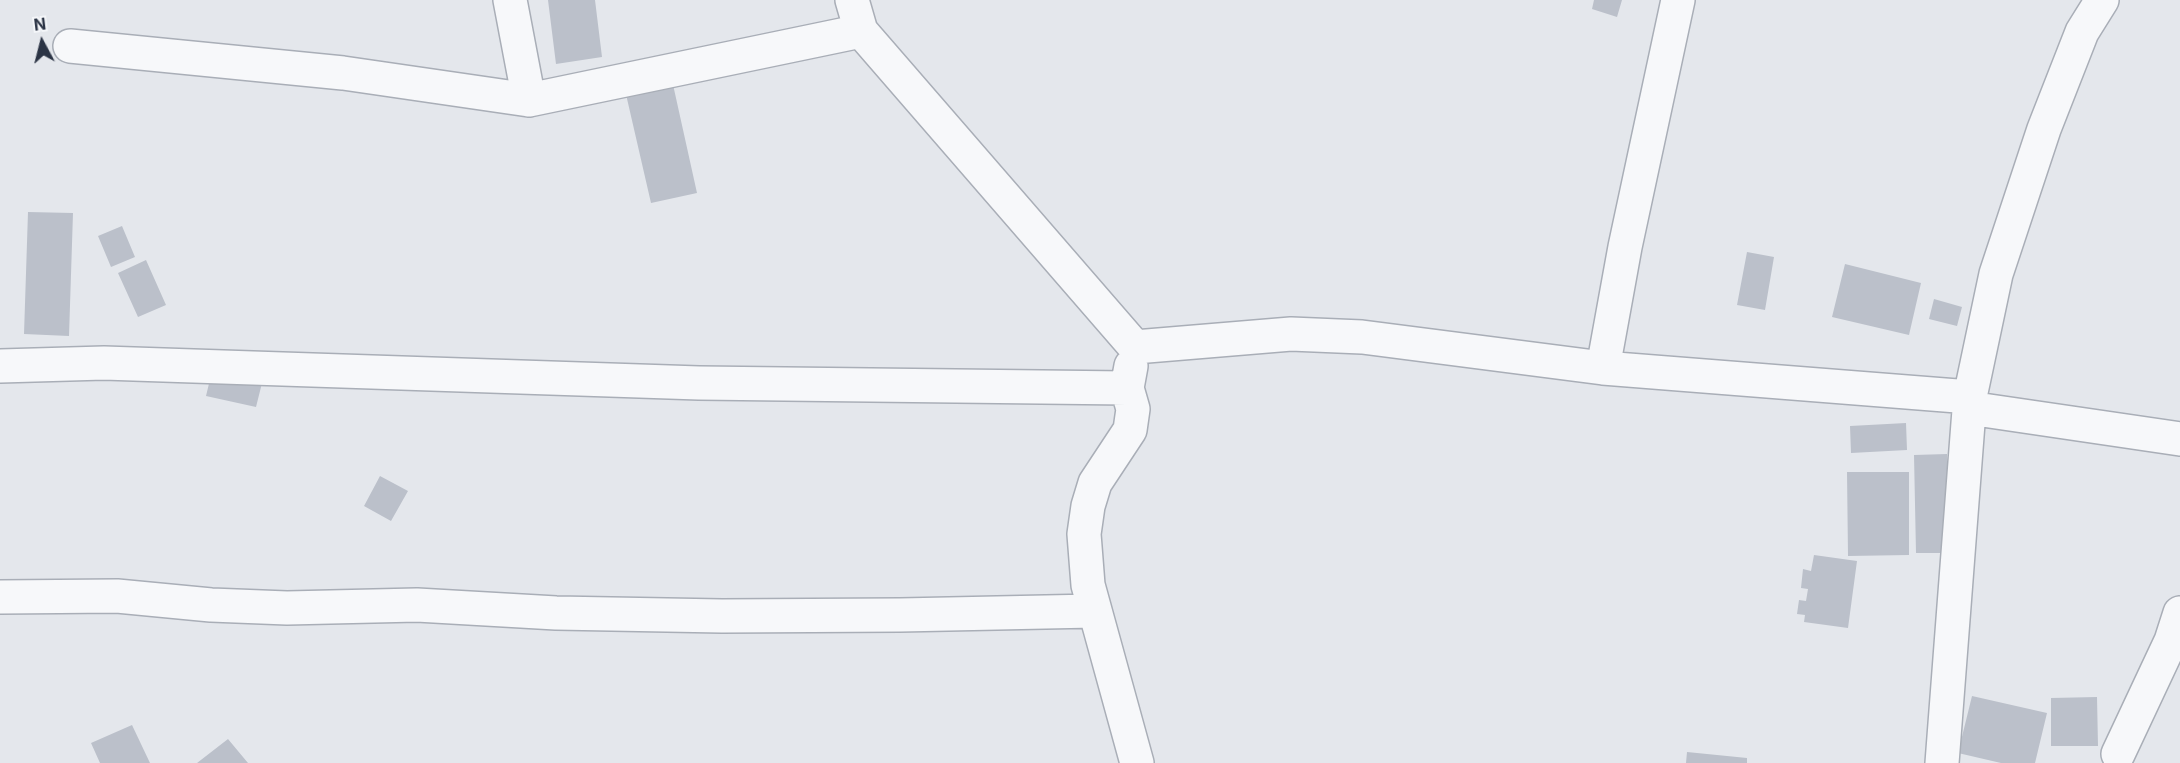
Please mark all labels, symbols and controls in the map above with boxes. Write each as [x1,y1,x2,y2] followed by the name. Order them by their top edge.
[12,12,72,72] north arrow
[33,13,47,35] text: N

